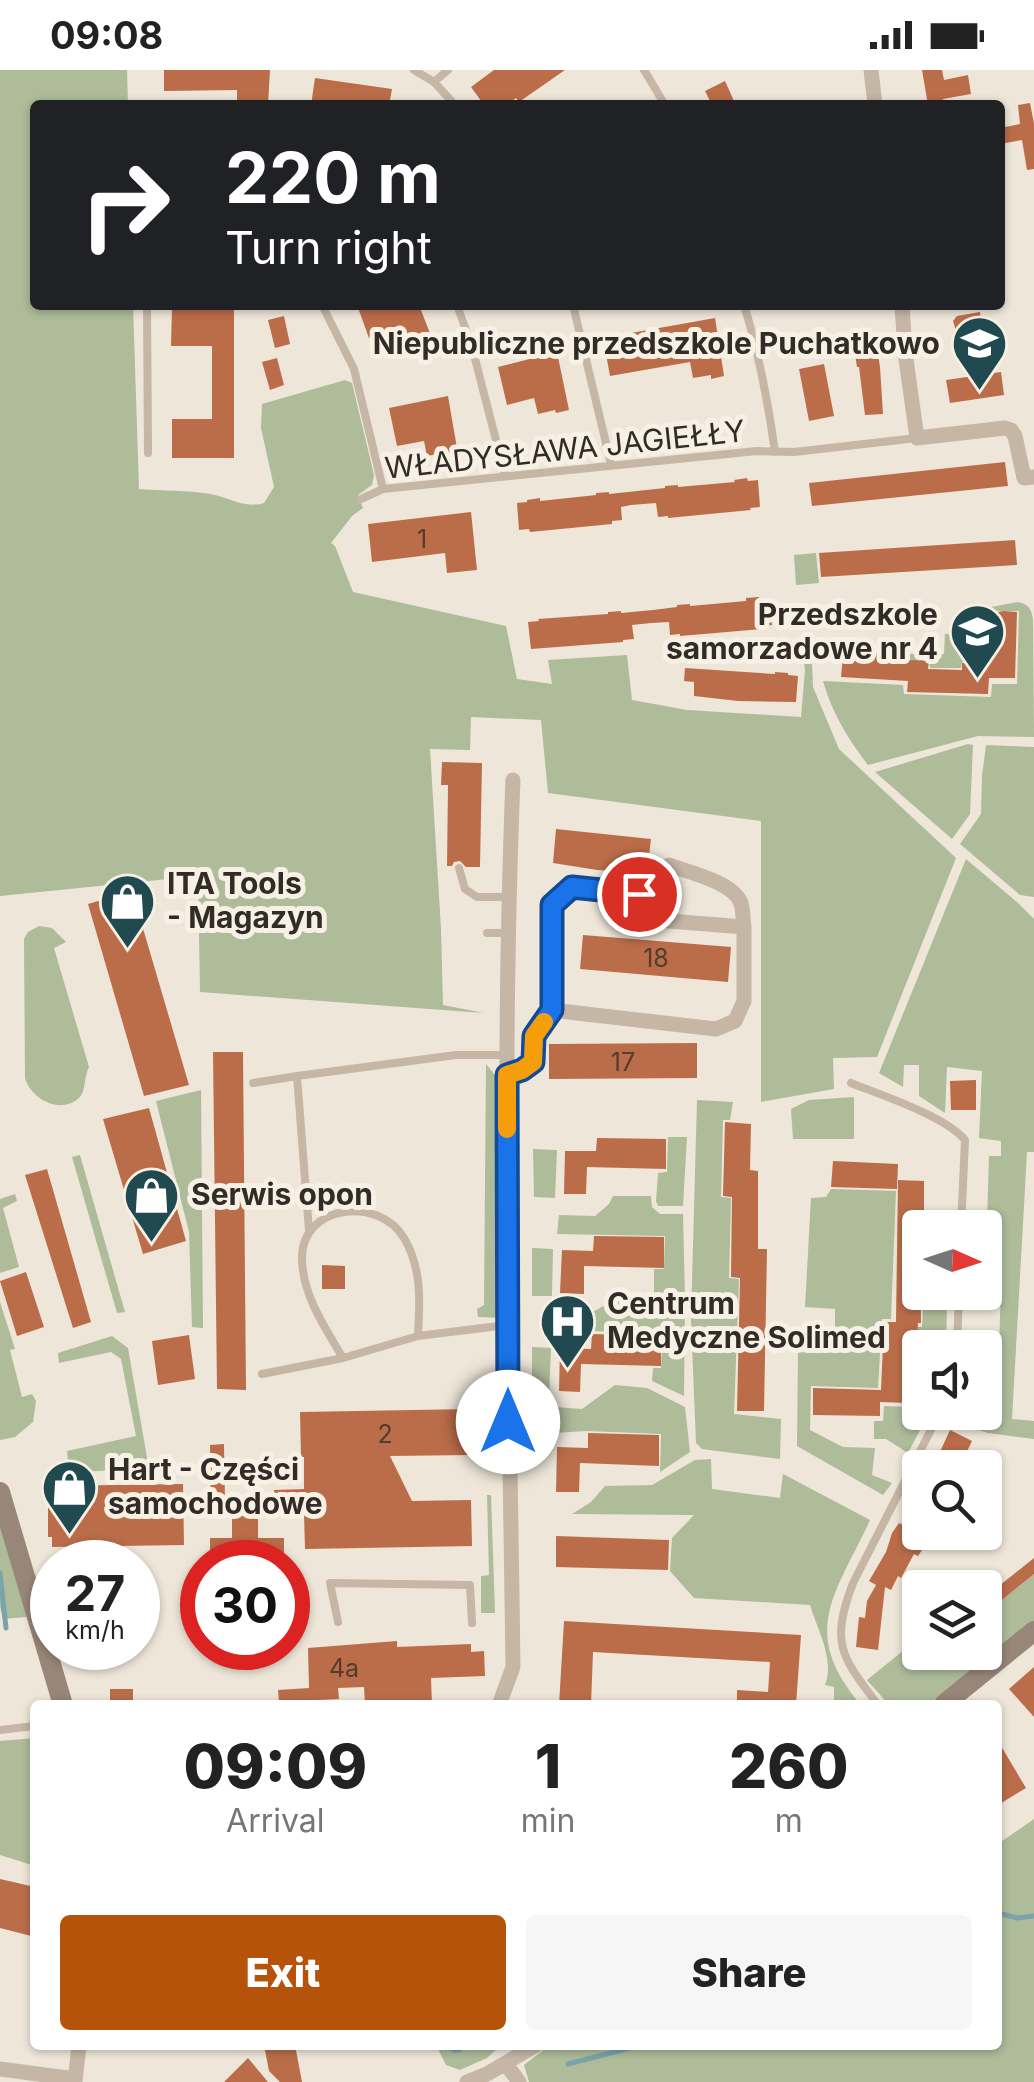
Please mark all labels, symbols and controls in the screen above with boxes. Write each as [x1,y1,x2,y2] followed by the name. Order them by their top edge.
[50,12,163,58] text: 09:08
[225,135,441,220] text: 220 m
[60,140,190,270] icon: right
[225,220,432,275] text: Turn right
[949,314,1009,393] school or university icon: Niepubliczne przedszkole Puchatkowo
[373,325,940,361] place label: Niepubliczne przedszkole Puchatkowo
[383,412,747,486] street label: WŁADYSŁAWA JAGIEŁŁY
[417,524,427,554] house number: 1
[666,596,938,666] place label: Przedszkole samorzadowe nr 4
[947,602,1007,681] school or university icon: Przedszkole samorzadowe nr 4
[597,852,682,937] pin
[167,865,324,935] place label: ITA Tools - Magazyn
[612,867,667,922] icon: arrive
[98,871,158,950] shop icon: ITA Tools - Magazyn
[643,943,669,973] house number: 18
[611,1047,635,1077] house number: 17
[122,1165,182,1244] shop icon: Serwis opon
[191,1176,373,1212] place label: Serwis opon
[902,1210,1002,1310] north arrow
[902,1210,1002,1670] map controls
[607,1285,886,1355] place label: Centrum Medyczne Solimed
[538,1291,598,1370] hospital icon: Centrum Medyczne Solimed
[902,1330,1002,1430] button: sound
[456,1370,560,1474] position arrow
[377,1419,393,1449] house number: 2
[902,1450,1002,1550] button: search
[108,1451,323,1521] place label: Hart - Części samochodowe
[39,1457,99,1536] shop icon: Hart - Części samochodowe
[180,1540,310,1670] speed limit sign: 30
[65,1563,125,1623] text: 27
[902,1570,1002,1670] button: layers
[65,1615,125,1645] text: km/h
[329,1653,359,1683] house number: 4a
[184,1730,367,1802] text: 09:09
[535,1730,561,1802] text: 1
[729,1730,848,1802] text: 260
[226,1801,325,1840] text: Arrival
[521,1801,575,1840] text: min
[775,1801,803,1840] text: m
[60,1915,506,2030] button: Exit
[526,1915,972,2030] button: Share

